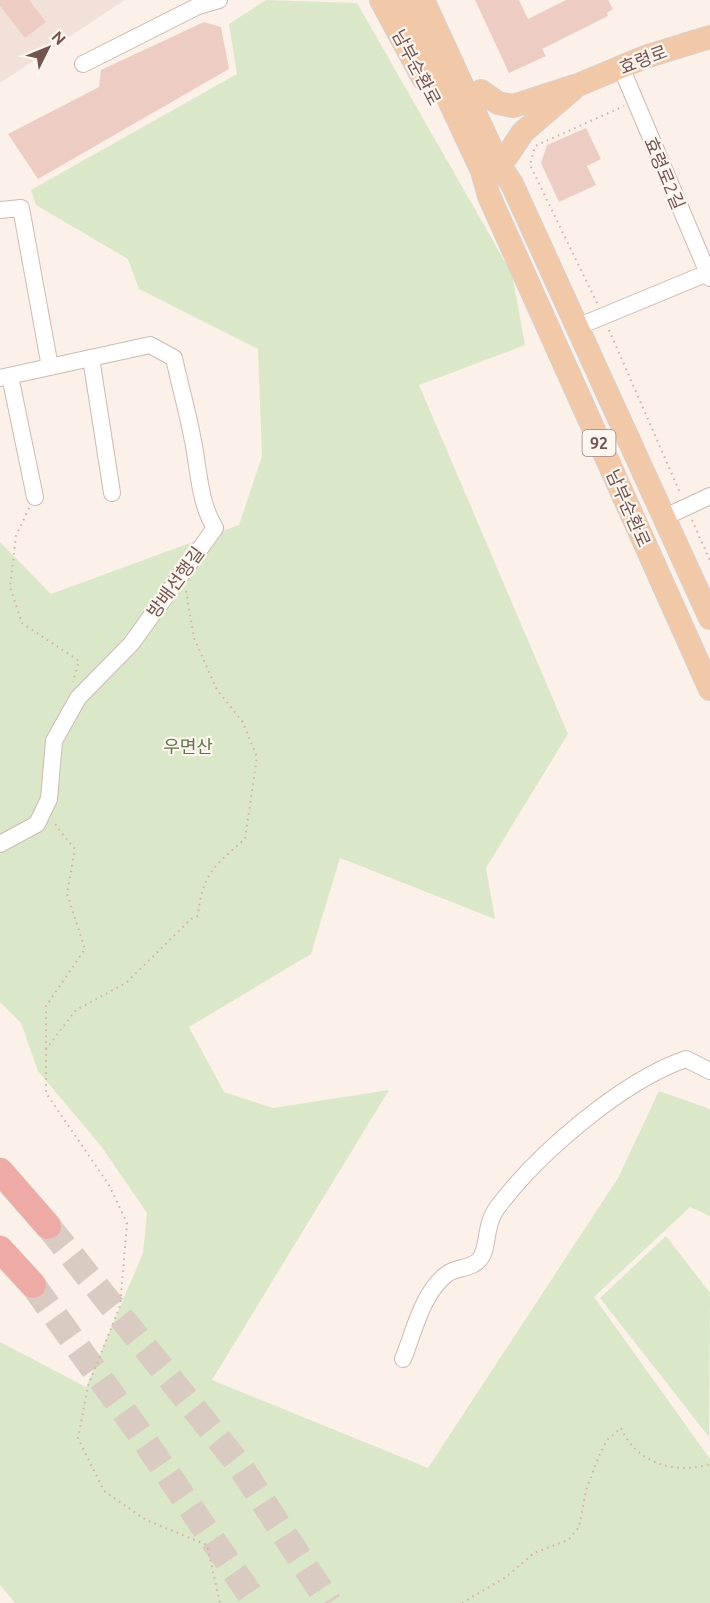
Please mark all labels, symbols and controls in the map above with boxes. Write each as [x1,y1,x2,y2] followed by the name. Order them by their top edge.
[18,18,78,78] north arrow
[389,26,445,108] street label: 남부순환로
[48,27,70,48] text: N
[616,41,670,77] street label: 효령로
[641,134,689,212] street label: 효령로2길
[582,430,616,456] road number: 92
[603,466,655,550] street label: 남부순환로
[143,543,207,621] street label: 방배선행길
[163,736,213,756] park label: 우면산

